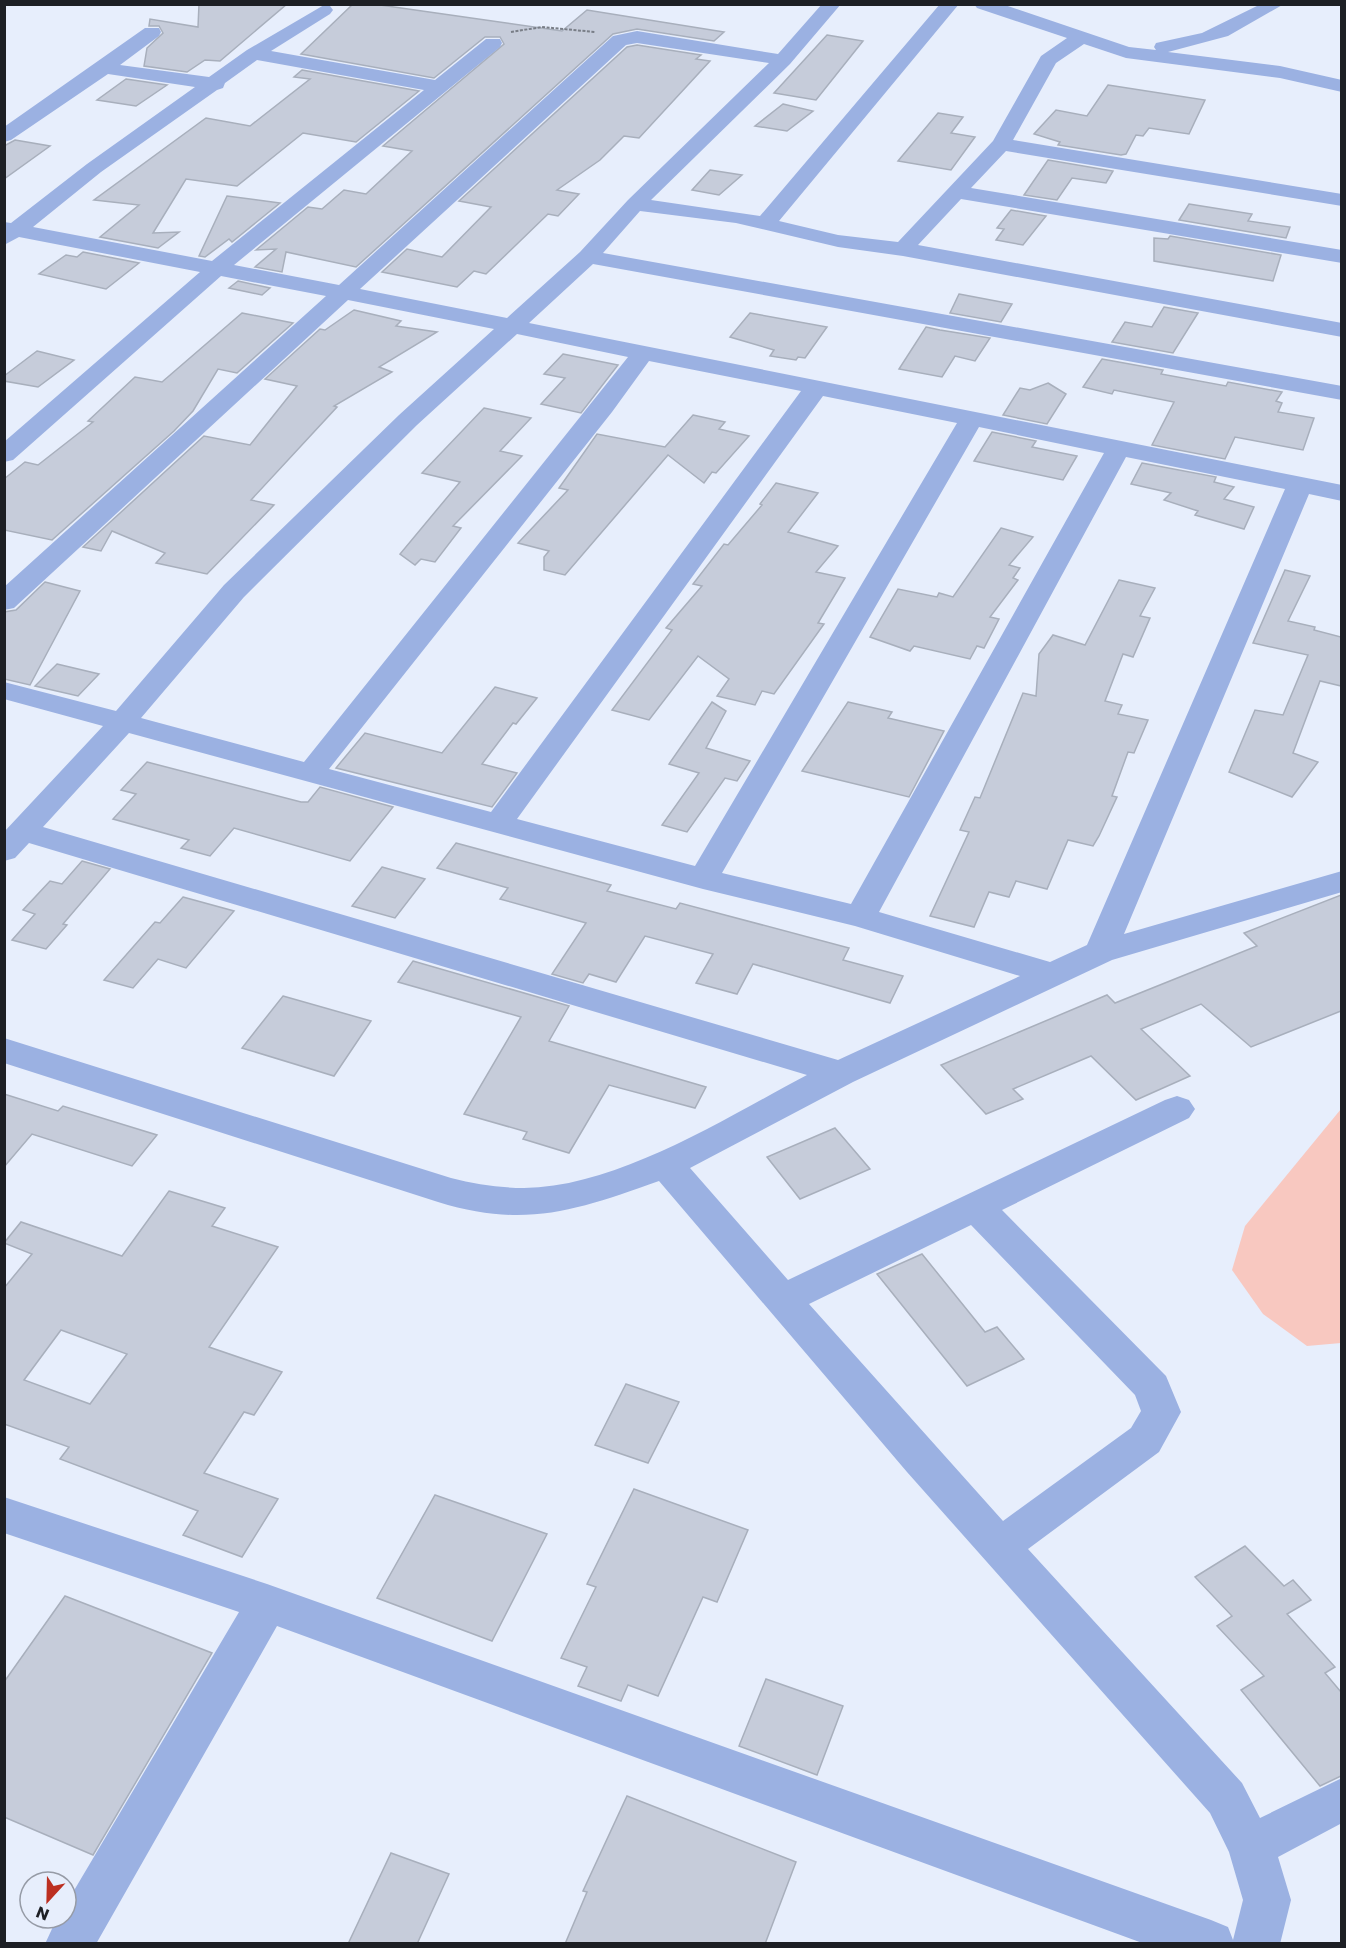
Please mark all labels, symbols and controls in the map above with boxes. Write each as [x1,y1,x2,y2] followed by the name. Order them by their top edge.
[18,1870,78,1930] north arrow
[33,1901,52,1926] text: N

